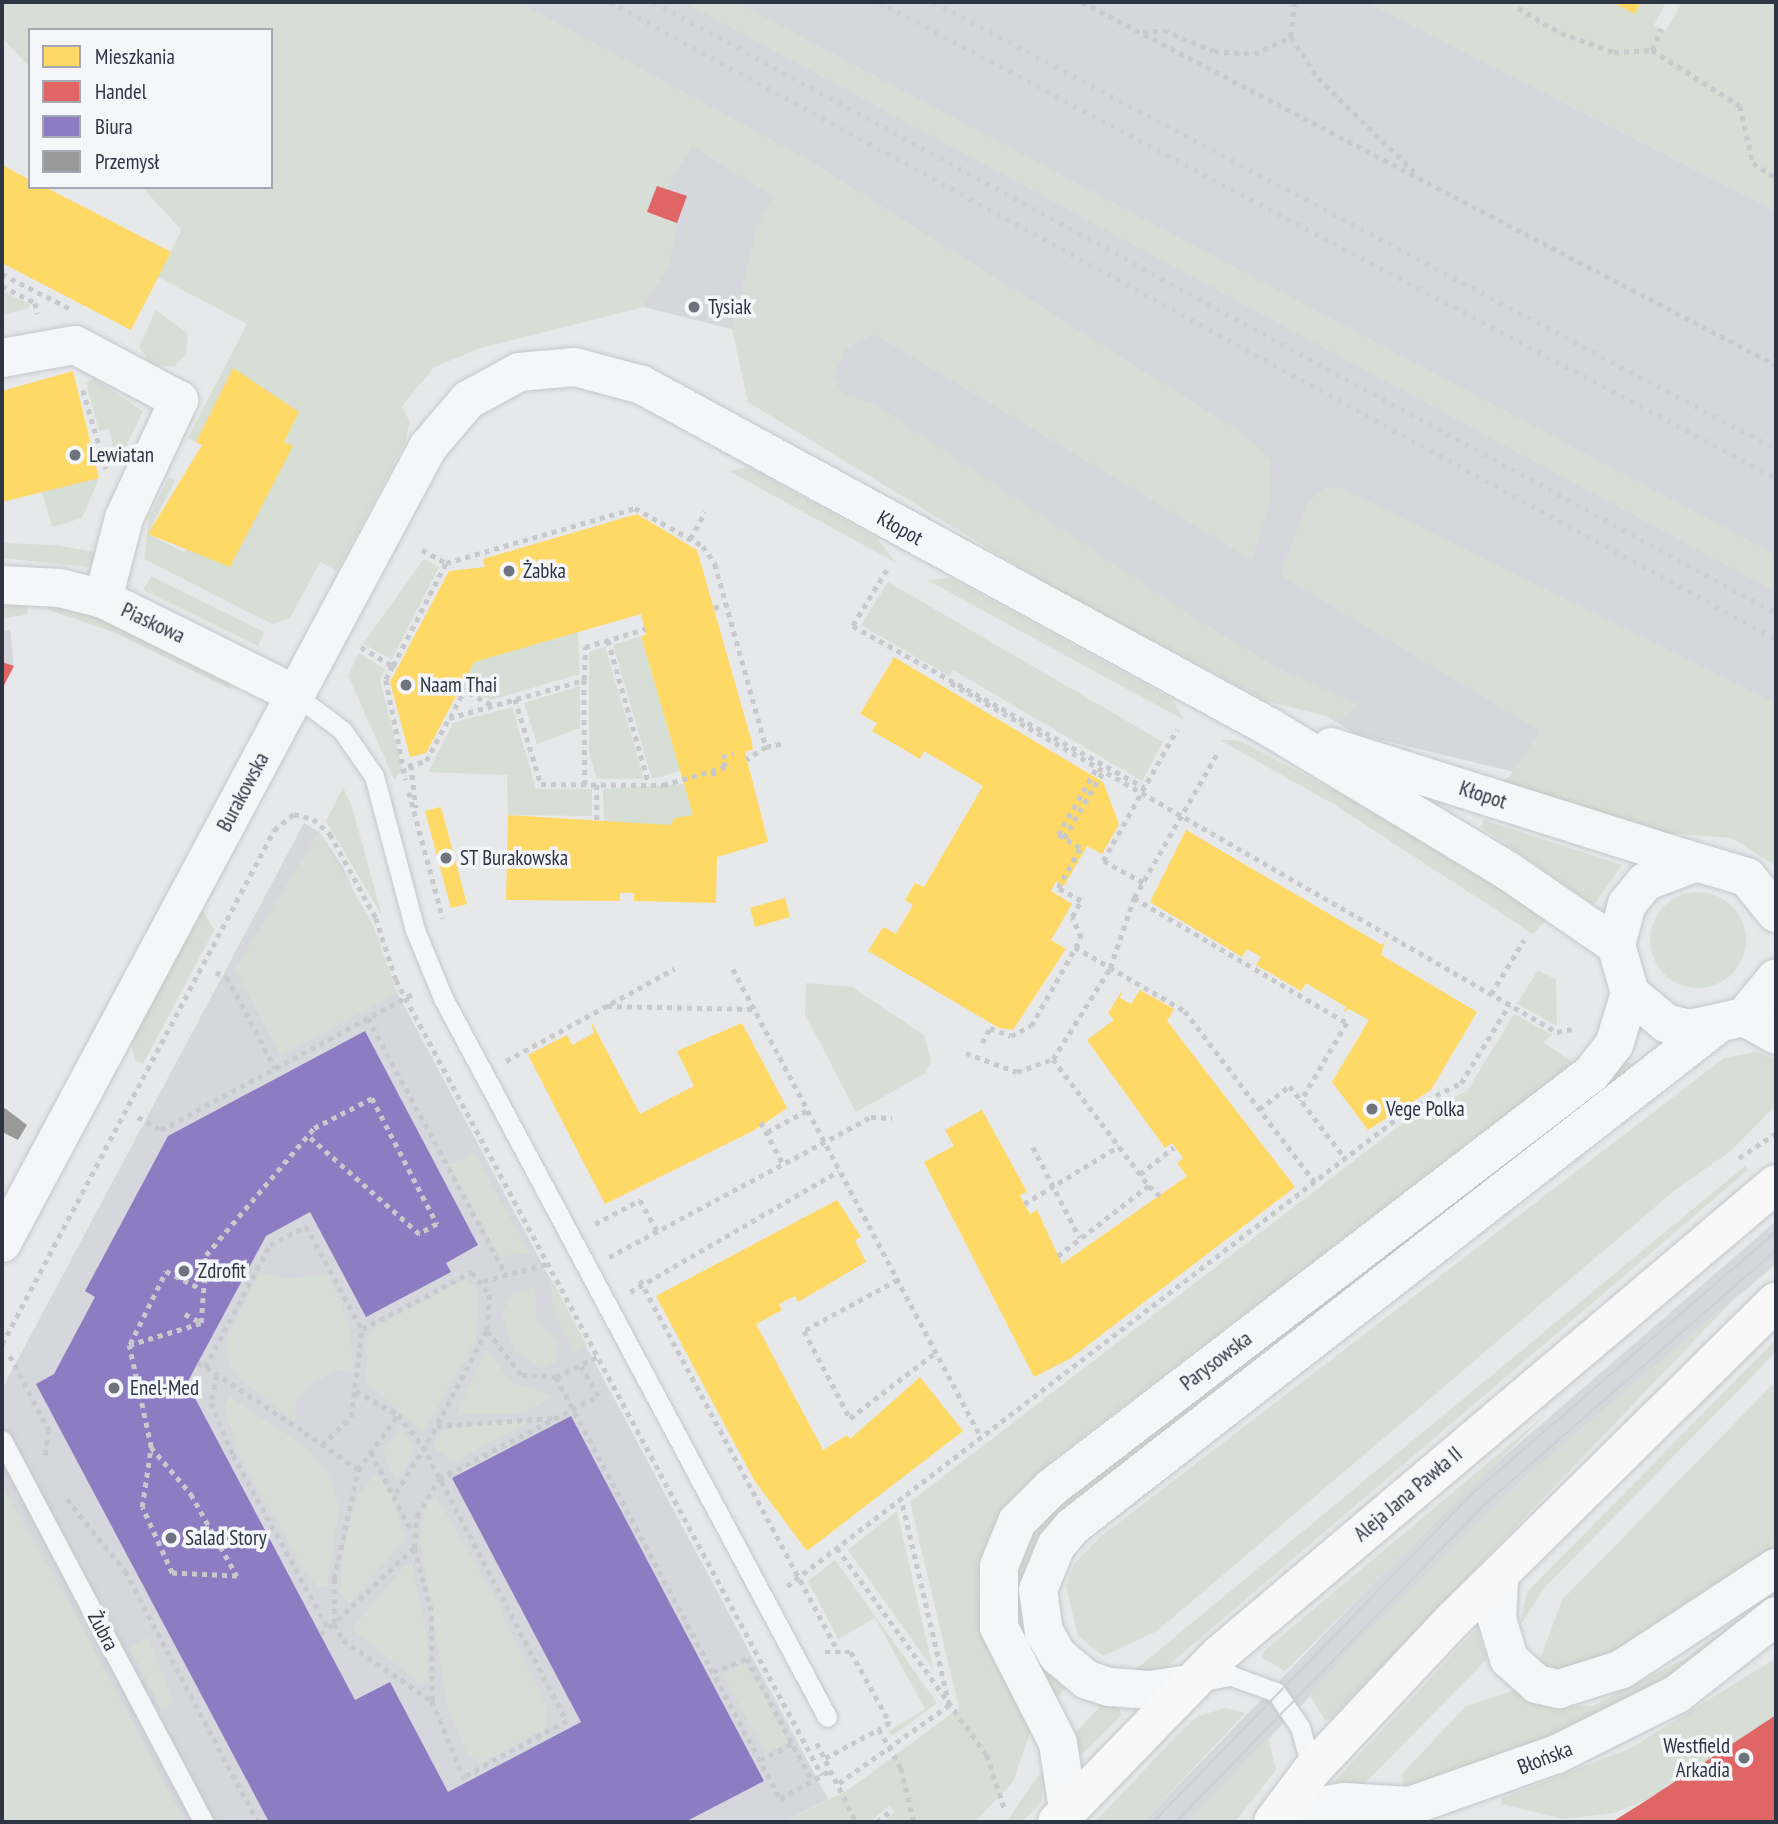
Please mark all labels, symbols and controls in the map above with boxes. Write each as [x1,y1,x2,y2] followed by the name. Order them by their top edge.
[28,28,273,189] legend
[95,43,175,70] text: Mieszkania
[95,78,147,105] text: Handel
[95,113,133,140] text: Biura
[95,148,159,175] text: Przemysł
[708,294,751,320] place label: Tysiak
[686,299,702,315] marker: Tysiak
[89,442,154,468] place label: Lewiatan
[67,447,83,463] marker: Lewiatan
[873,505,927,551] street label: Kłopot
[523,558,566,584] place label: Żabka
[501,563,517,579] marker: Żabka
[117,597,189,649] street label: Piaskowa
[420,672,498,698] place label: Naam Thai
[398,677,414,693] marker: Naam Thai
[212,748,274,836] street label: Burakowska
[1456,776,1510,814] street label: Kłopot
[460,845,569,871] place label: ST Burakowska
[438,850,454,866] marker: ST Burakowska
[1386,1096,1465,1122] place label: Vege Polka
[1364,1101,1380,1117] marker: Vege Polka
[198,1258,246,1284] place label: Zdrofit
[176,1263,192,1279] marker: Zdrofit
[1175,1326,1257,1396] street label: Parysowska
[130,1375,199,1401] place label: Enel-Med
[104,1378,124,1398] marker: Enel-Med
[1349,1441,1467,1547] street label: Aleja Jana Pawła II
[185,1525,267,1551] place label: Salad Story
[163,1530,179,1546] marker: Salad Story
[82,1607,124,1655] street label: Żubra
[1663,1733,1730,1783] place label: Westfield Arkadia
[1514,1736,1576,1780] street label: Błońska
[1736,1750,1752,1766] marker: Westfield Arkadia

